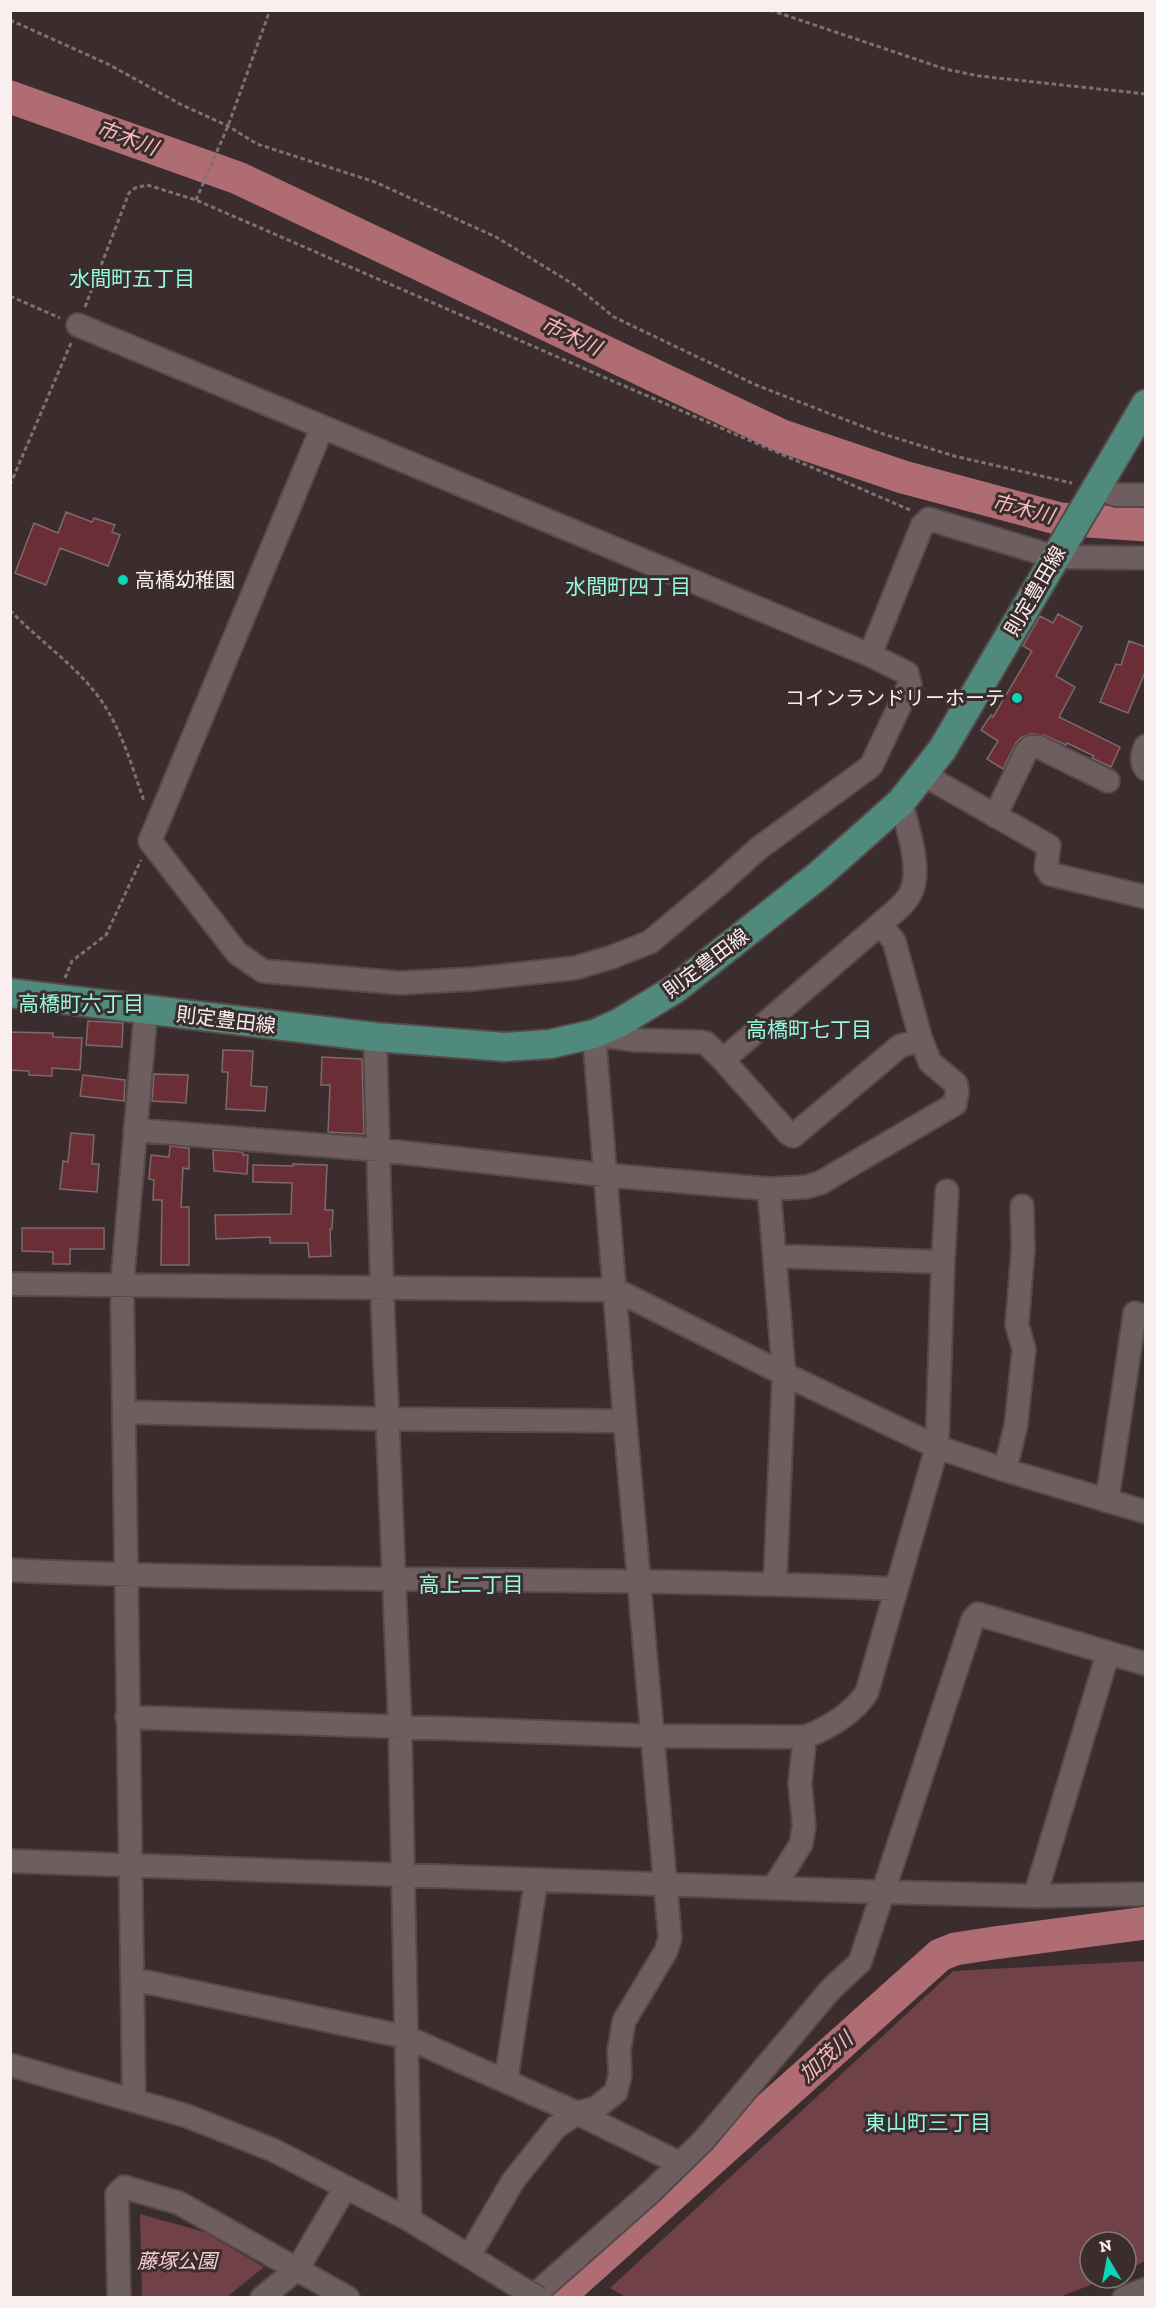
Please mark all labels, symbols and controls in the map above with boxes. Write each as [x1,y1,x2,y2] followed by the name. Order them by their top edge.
[93,115,163,161] water label: 市木川
[69,266,195,291] district label: 水間町五丁目
[537,311,607,361] water label: 市木川
[990,489,1059,529] water label: 市木川
[1000,542,1070,640] street label: 則定豊田線
[135,568,235,592] place label: 高橋幼稚園
[116,573,130,587] marker: 高橋幼稚園
[565,574,691,599] district label: 水間町四丁目
[785,686,1005,710] place label: コインランドリーホーテ
[1010,691,1024,705] marker: コインランドリーホーテ
[659,923,753,1003] street label: 則定豊田線
[18,991,144,1016] district label: 高橋町六丁目
[175,1002,277,1038] street label: 則定豊田線
[746,1017,872,1042] district label: 高橋町七丁目
[419,1572,524,1597] district label: 高上二丁目
[794,2025,859,2087] water label: 加茂川
[865,2110,991,2135] district label: 東山町三丁目
[1078,2230,1138,2290] north arrow
[1098,2235,1113,2256] text: N
[137,2249,220,2273] park label: 藤塚公園

